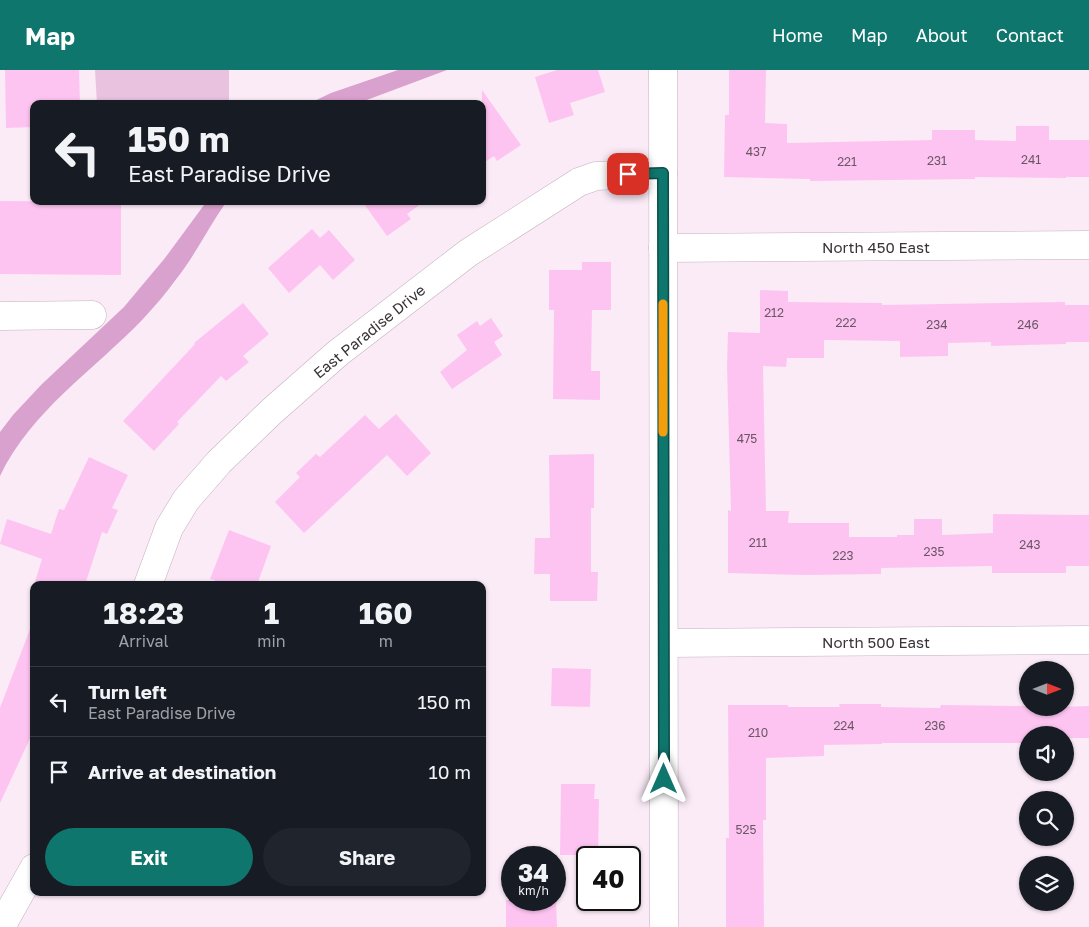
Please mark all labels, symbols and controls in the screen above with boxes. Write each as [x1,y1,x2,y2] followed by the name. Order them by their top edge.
[25,21,75,50] text: Map
[772,24,823,46] text: Home
[851,24,888,46] text: Map
[916,24,968,46] text: About
[996,24,1064,46] text: Contact
[128,118,230,160] text: 150 m
[45,120,110,185] icon: left
[746,144,766,159] house number: 437
[1021,152,1041,167] house number: 241
[607,153,649,195] pin
[927,153,947,168] house number: 231
[837,154,857,169] house number: 221
[128,160,331,187] text: East Paradise Drive
[614,160,642,188] icon: arrive
[822,238,930,256] street label: North 450 East
[310,280,429,382] street label: East Paradise Drive
[764,305,784,320] house number: 212
[836,315,856,330] house number: 222
[926,317,948,332] house number: 234
[1017,317,1039,332] house number: 246
[737,431,757,446] house number: 475
[749,535,767,550] house number: 211
[1019,537,1041,552] house number: 243
[924,544,945,559] house number: 235
[833,548,853,563] house number: 223
[103,595,184,631] text: 18:23
[264,595,279,631] text: 1
[359,595,413,631] text: 160
[119,631,169,651] text: Arrival
[257,631,286,651] text: min
[379,631,393,651] text: m
[822,633,930,651] street label: North 500 East
[1019,661,1074,716] north arrow
[1019,661,1074,911] map controls
[88,680,167,703] text: Turn left
[45,688,73,716] icon: left
[417,690,471,713] text: 150 m
[88,703,236,723] text: East Paradise Drive
[833,718,855,733] house number: 224
[924,718,946,733] house number: 236
[748,725,768,740] house number: 210
[1019,726,1074,781] button: sound
[637,752,689,804] position arrow
[45,758,73,786] icon: arrive
[88,760,276,783] text: Arrive at destination
[428,760,471,783] text: 10 m
[1019,791,1074,846] button: search
[736,822,756,837] house number: 525
[45,828,253,886] button: Exit
[263,828,471,886] button: Share
[576,846,641,911] speed limit sign: 40
[1019,856,1074,911] button: layers
[518,857,549,888] text: 34
[518,883,549,898] text: km/h

